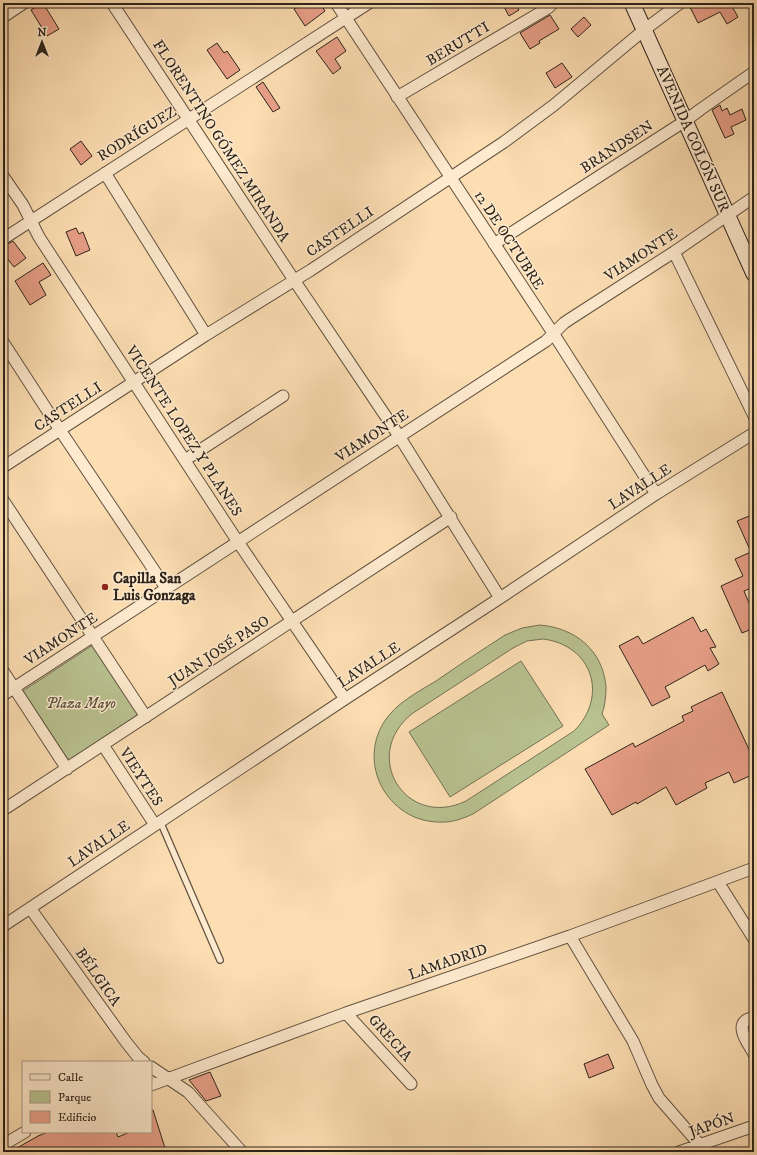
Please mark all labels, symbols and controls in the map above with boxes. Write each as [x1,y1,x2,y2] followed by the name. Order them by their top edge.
[423,18,493,70] street label: BERUTTI
[22,22,62,62] north arrow
[37,26,47,40] text: N
[148,36,294,246] street label: FLORENTINO GÓMEZ MIRANDA
[652,63,734,215] street label: AVENIDA COLÓN SUR
[93,101,180,166] street label: RODRÍGUEZ
[577,116,657,178] street label: BRANDSEN
[470,187,548,294] street label: 12 DE OCTUBRE
[303,203,377,261] street label: CASTELLI
[600,224,682,286] street label: VIAMONTE
[121,341,246,520] street label: VICENTE LOPEZ Y PLANES
[30,378,106,436] street label: CASTELLI
[331,405,413,467] street label: VIAMONTE
[605,460,675,514] street label: LAVALLE
[113,569,196,605] place label: Capilla San Luis Gonzaga
[100,582,110,592] marker: Capilla San Luis Gonzaga
[20,608,102,670] street label: VIAMONTE
[163,611,273,692] street label: JUAN JOSÉ PASO
[334,638,404,692] street label: LAVALLE
[46,694,116,713] park label: Plaza Mayo
[115,743,167,810] street label: VIEYTES
[64,816,134,872] street label: LAVALLE
[406,940,490,984] street label: LAMADRID
[71,944,125,1010] street label: BÉLGICA
[364,1011,416,1066] street label: GRECIA
[22,1061,152,1133] legend
[58,1070,83,1085] text: Calle
[58,1090,91,1105] text: Parque
[685,1108,737,1142] street label: JAPÓN
[58,1110,97,1125] text: Edificio

